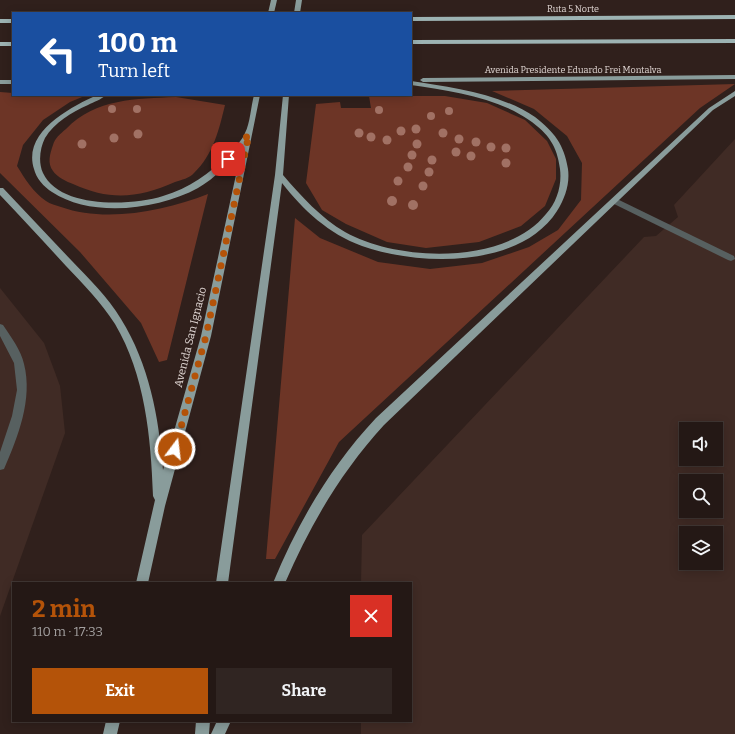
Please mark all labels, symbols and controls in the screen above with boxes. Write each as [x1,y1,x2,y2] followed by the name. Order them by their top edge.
[547,4,599,14] street label: Ruta 5 Norte
[98,26,177,59] text: 100 m
[32,28,84,80] icon: left
[98,60,170,82] text: Turn left
[485,65,661,75] street label: Avenida Presidente Eduardo Frei Montalva
[211,142,245,176] pin
[217,148,239,170] icon: arrive
[172,286,209,389] street label: Avenida San Ignacio
[679,422,723,570] map controls
[679,422,723,466] button: sound
[154,428,196,470] position arrow
[679,474,723,518] button: search
[679,526,723,570] button: layers
[32,595,96,623] text: 2 min
[350,595,392,637] button: close
[32,624,103,639] text: 110 m · 17:33
[32,668,208,714] button: Exit
[216,668,392,714] button: Share

